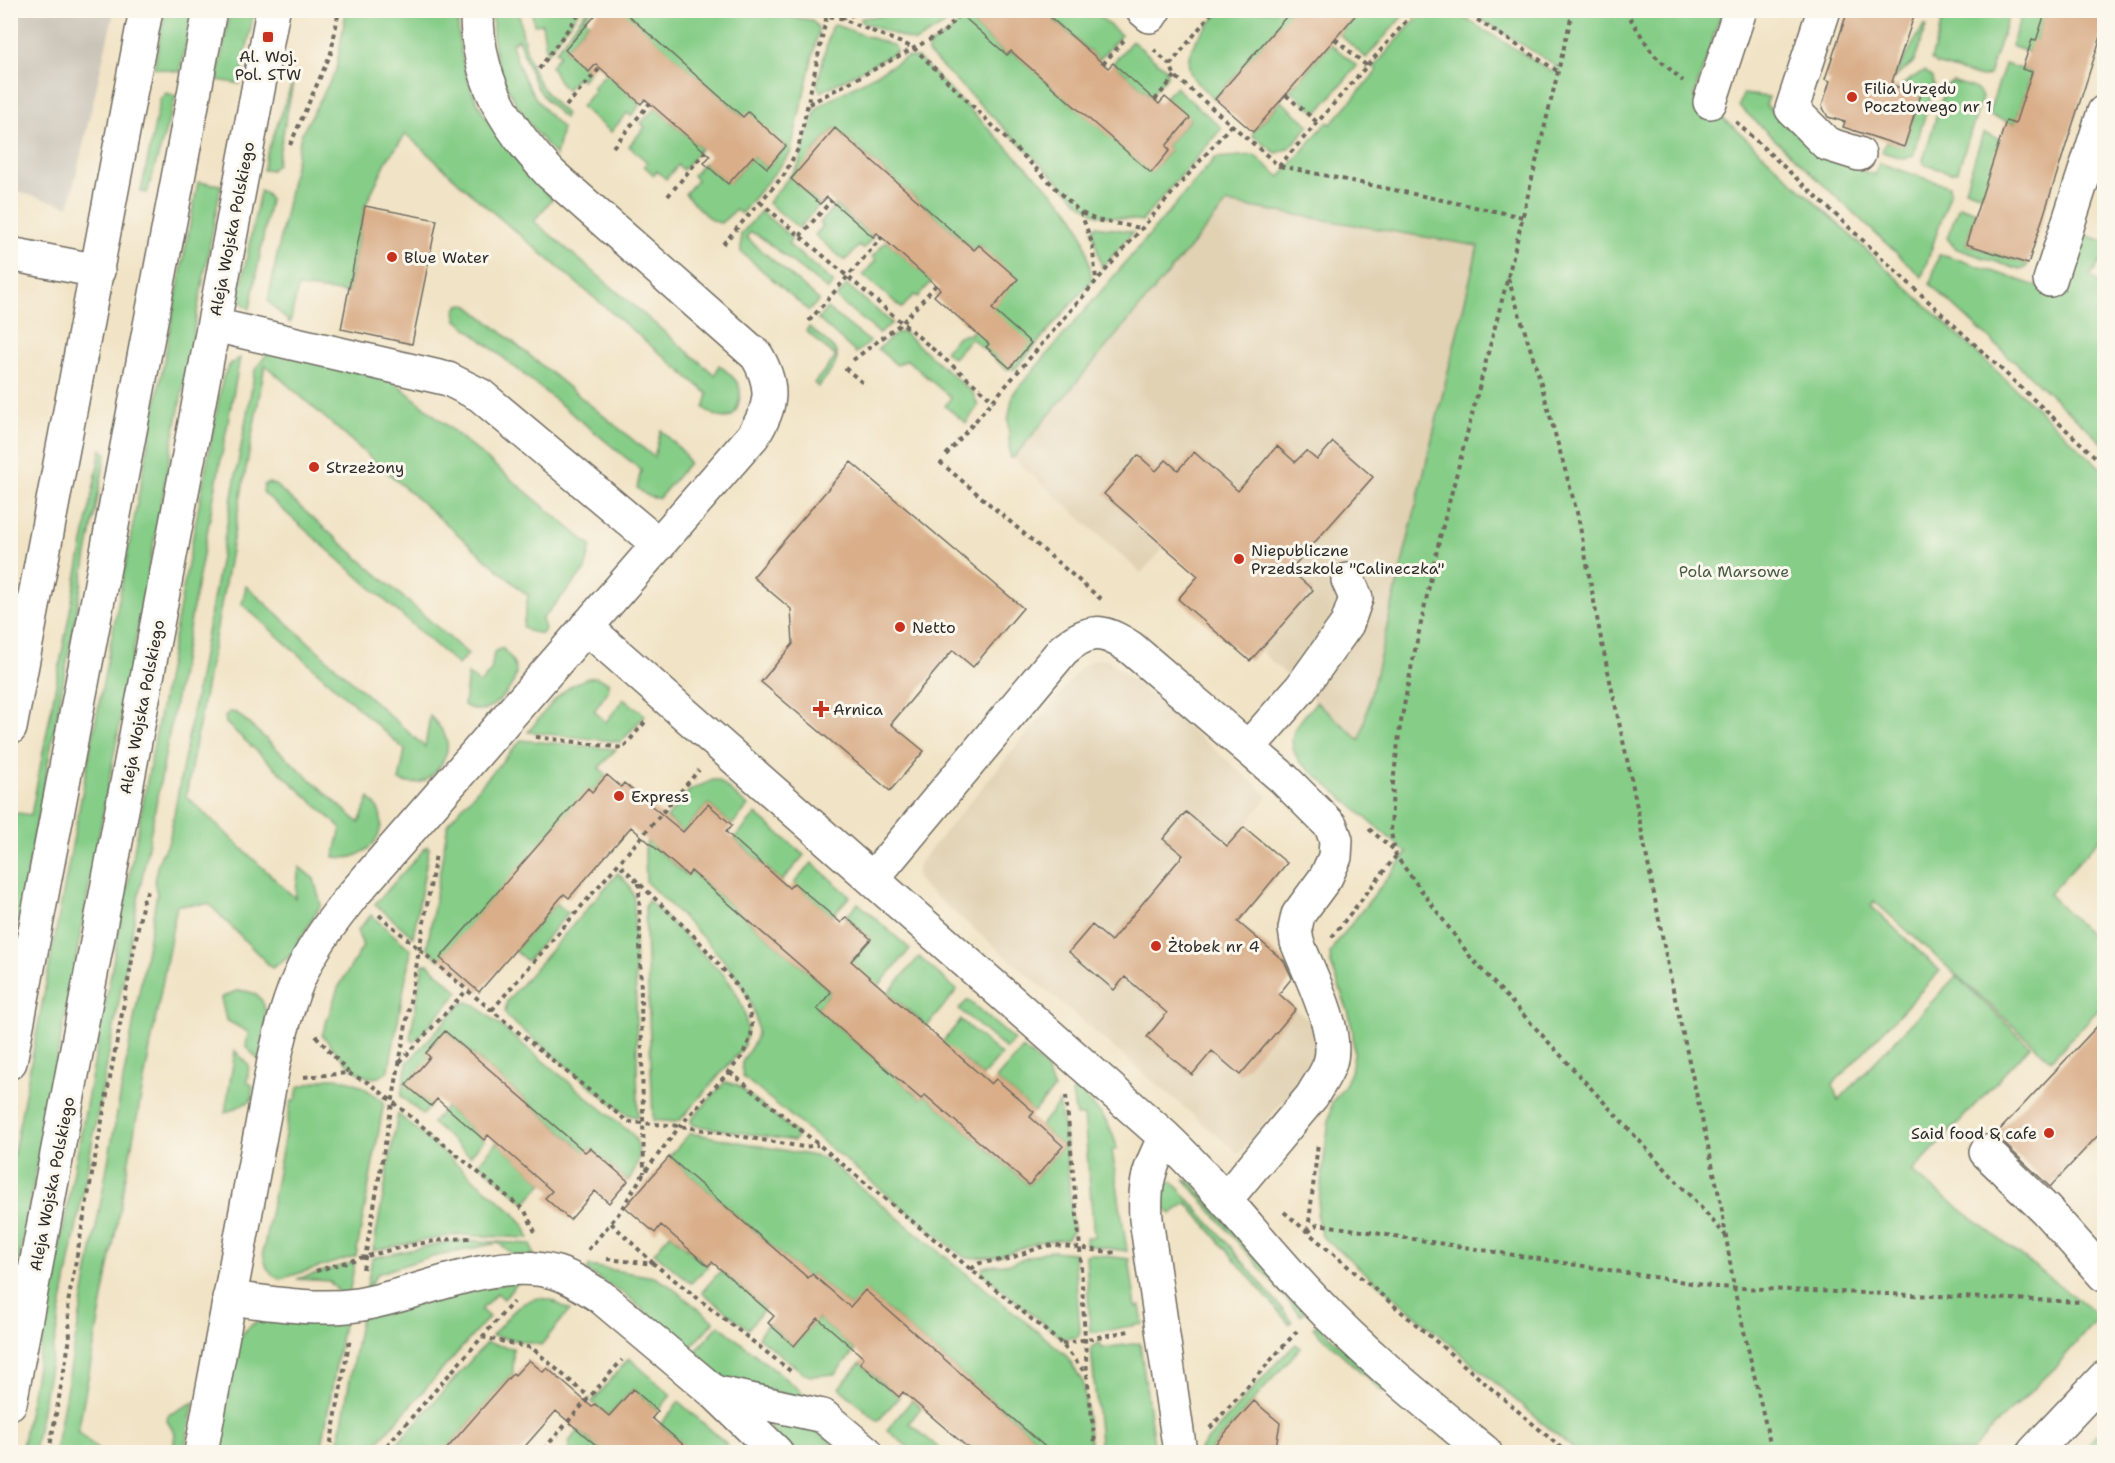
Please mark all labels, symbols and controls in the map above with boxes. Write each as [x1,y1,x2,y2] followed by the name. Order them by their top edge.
[261,30,275,44] marker: Al. Woj. Pol. STW
[235,46,301,85] place label: Al. Woj. Pol. STW
[1864,78,1992,117] place label: Filia Urzędu Pocztowego nr 1
[1845,90,1859,104] marker: Filia Urzędu Pocztowego nr 1
[205,140,259,318] street label: Aleja Wojska Polskiego
[404,247,489,268] place label: Blue Water
[385,250,399,264] marker: Blue Water
[326,457,404,478] place label: Strzeżony
[307,460,321,474] marker: Strzeżony
[1251,540,1445,579] place label: Niepubliczne Przedszkole "Calineczka"
[1232,552,1246,566] marker: Niepubliczne Przedszkole "Calineczka"
[1679,561,1789,582] park label: Pola Marsowe
[912,617,956,638] place label: Netto
[115,618,169,796] street label: Aleja Wojska Polskiego
[893,620,907,634] marker: Netto
[833,699,883,720] place label: Arnica
[814,702,828,716] marker: Arnica
[631,786,689,807] place label: Express
[612,789,626,803] marker: Express
[1168,936,1260,957] place label: Żłobek nr 4
[1149,939,1163,953] marker: Żłobek nr 4
[25,1095,79,1273] street label: Aleja Wojska Polskiego
[1911,1123,2037,1144] place label: Said food & cafe
[2042,1126,2056,1140] marker: Said food & cafe

